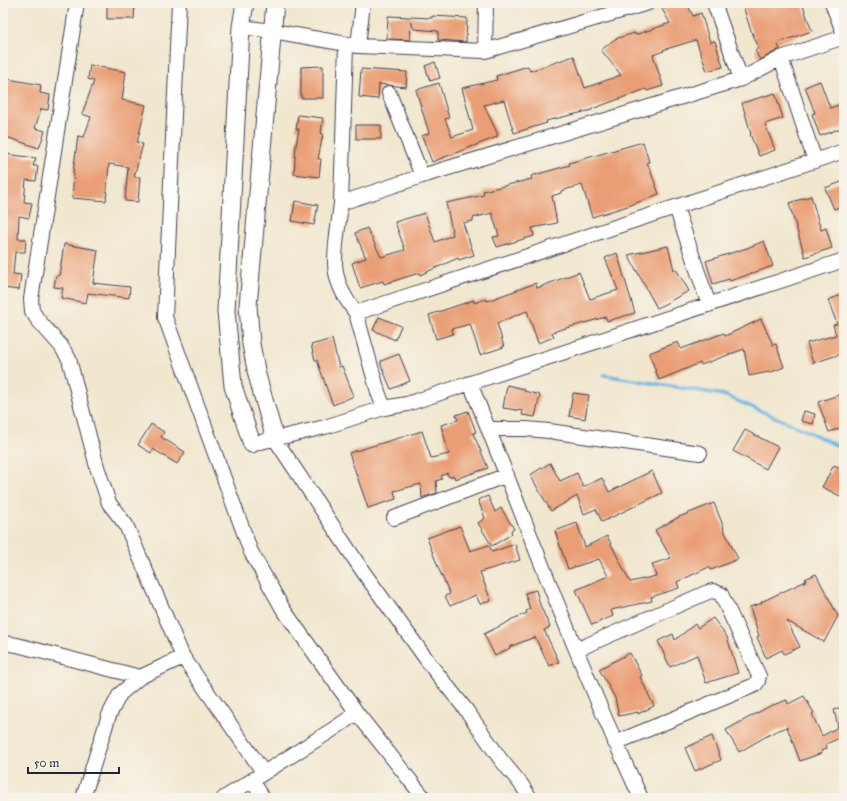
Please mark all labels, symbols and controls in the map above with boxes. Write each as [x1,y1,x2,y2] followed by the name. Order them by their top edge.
[28,749,119,775] scale bar
[34,756,59,770] text: 50 m

